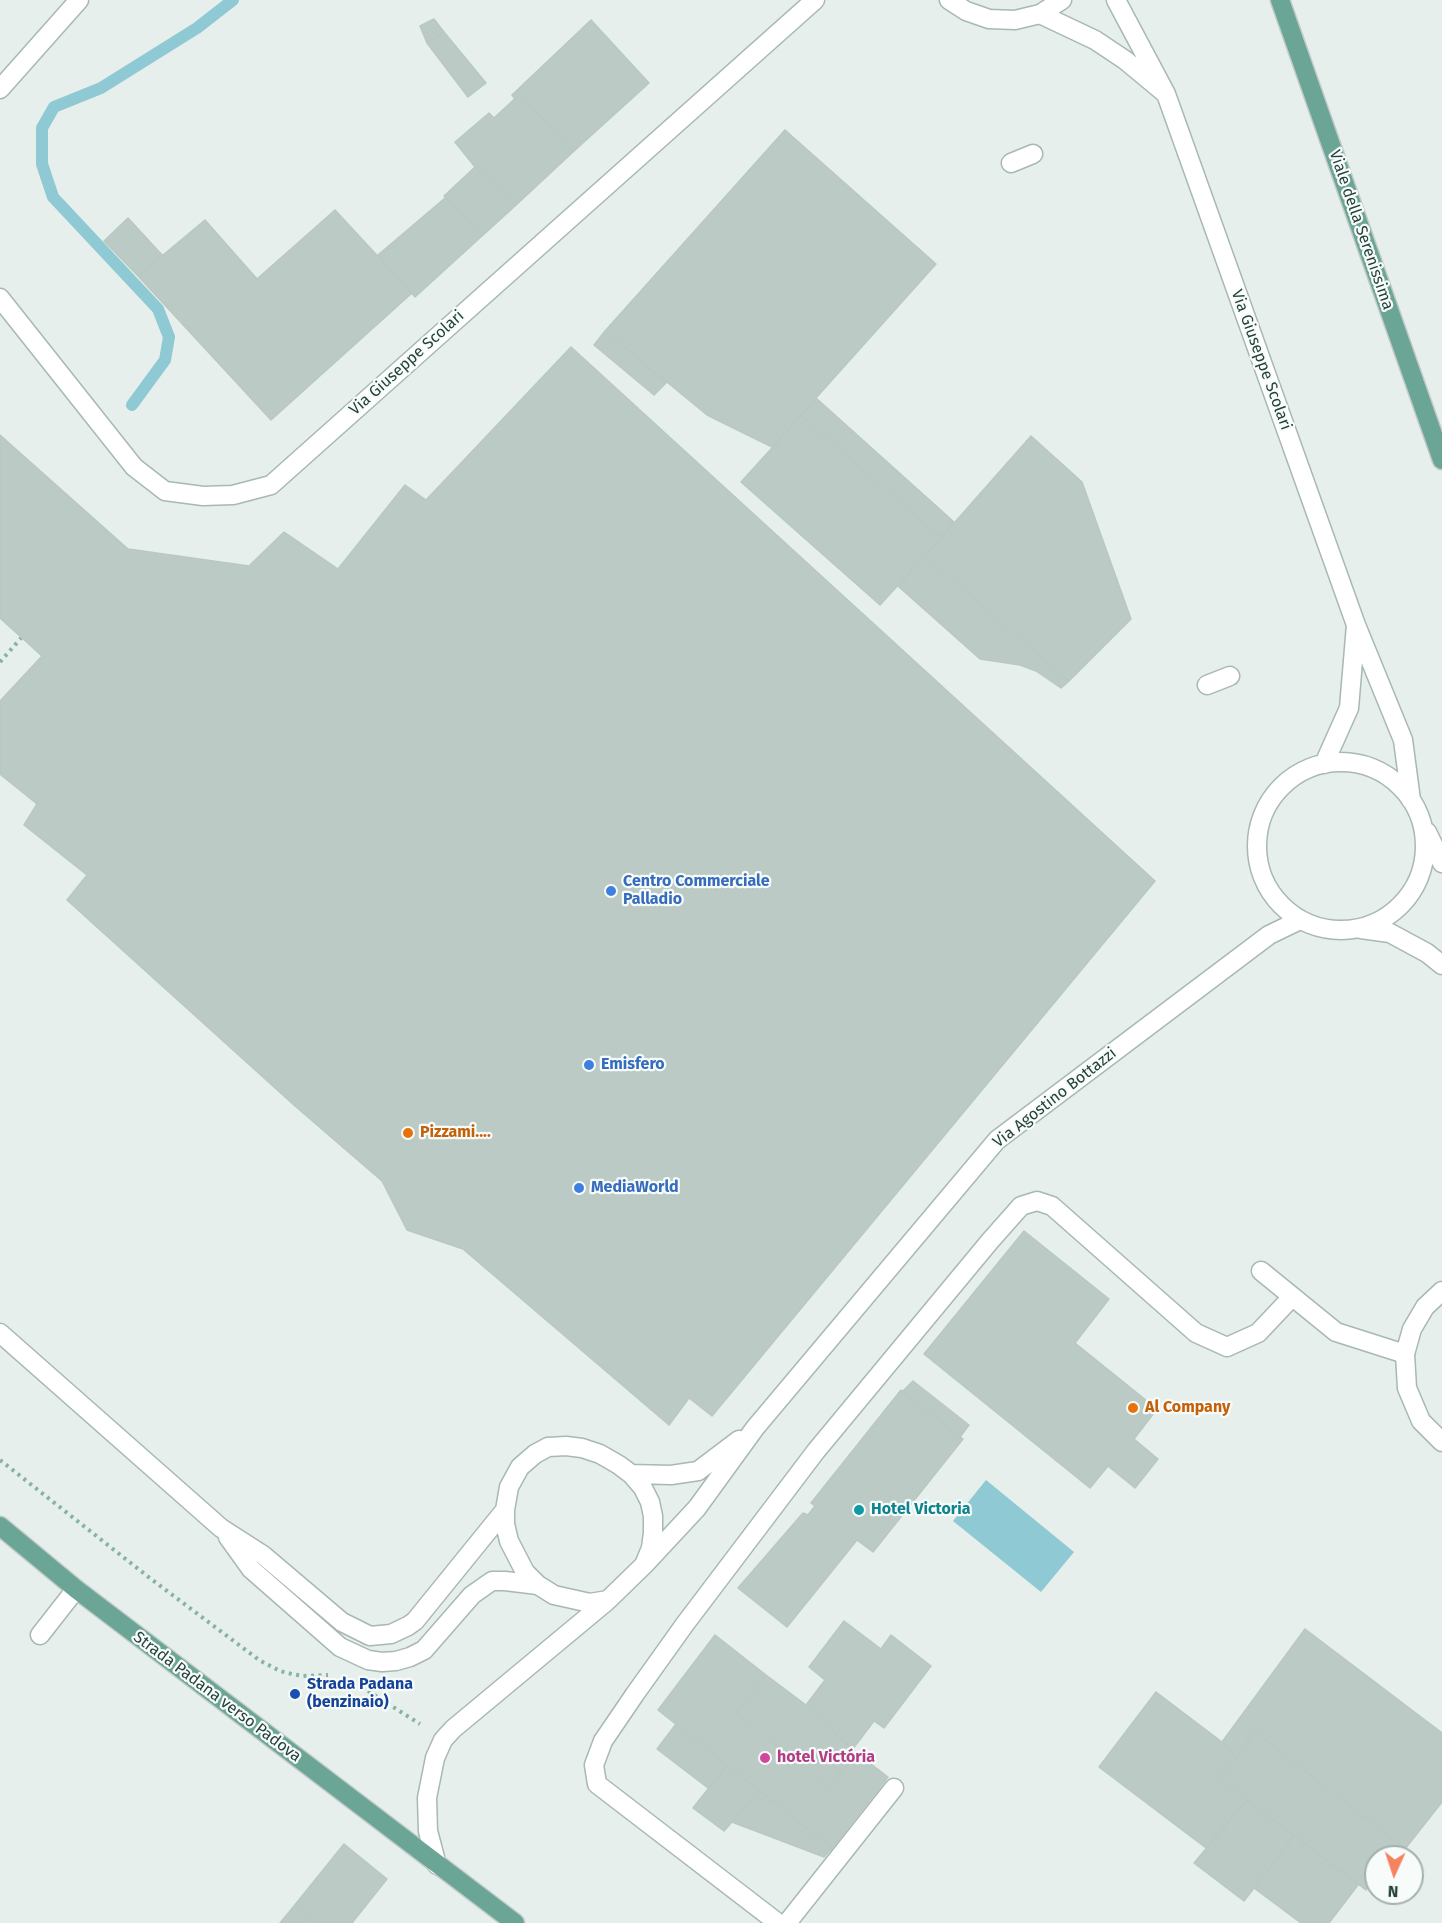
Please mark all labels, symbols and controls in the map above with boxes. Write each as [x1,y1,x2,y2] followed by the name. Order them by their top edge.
[1325,148,1397,312] street label: Viale della Serenissima
[1227,287,1295,433] street label: Via Giuseppe Scolari
[346,306,468,420] street label: Via Giuseppe Scolari
[623,872,770,910] place label: Centro Commerciale Palladio
[604,884,618,898] marker: Centro Commerciale Palladio
[989,1044,1121,1152] street label: Via Agostino Bottazzi
[601,1055,665,1075] place label: Emisfero
[582,1058,596,1072] marker: Emisfero
[420,1123,491,1143] place label: Pizzami....
[401,1126,415,1140] marker: Pizzami....
[591,1178,679,1198] place label: MediaWorld
[572,1181,586,1195] marker: MediaWorld
[1145,1398,1230,1418] place label: Al Company
[1126,1401,1140,1415] marker: Al Company
[871,1500,970,1520] place label: Hotel Victoria
[852,1503,866,1517] marker: Hotel Victoria
[129,1628,305,1766] street label: Strada Padana verso Padova
[307,1675,413,1713] place label: Strada Padana (benzinaio)
[288,1687,302,1701] marker: Strada Padana (benzinaio)
[777,1748,875,1768] place label: hotel Victória
[758,1751,772,1765] marker: hotel Victória
[1364,1845,1424,1905] north arrow
[1387,1882,1399,1901] text: N

